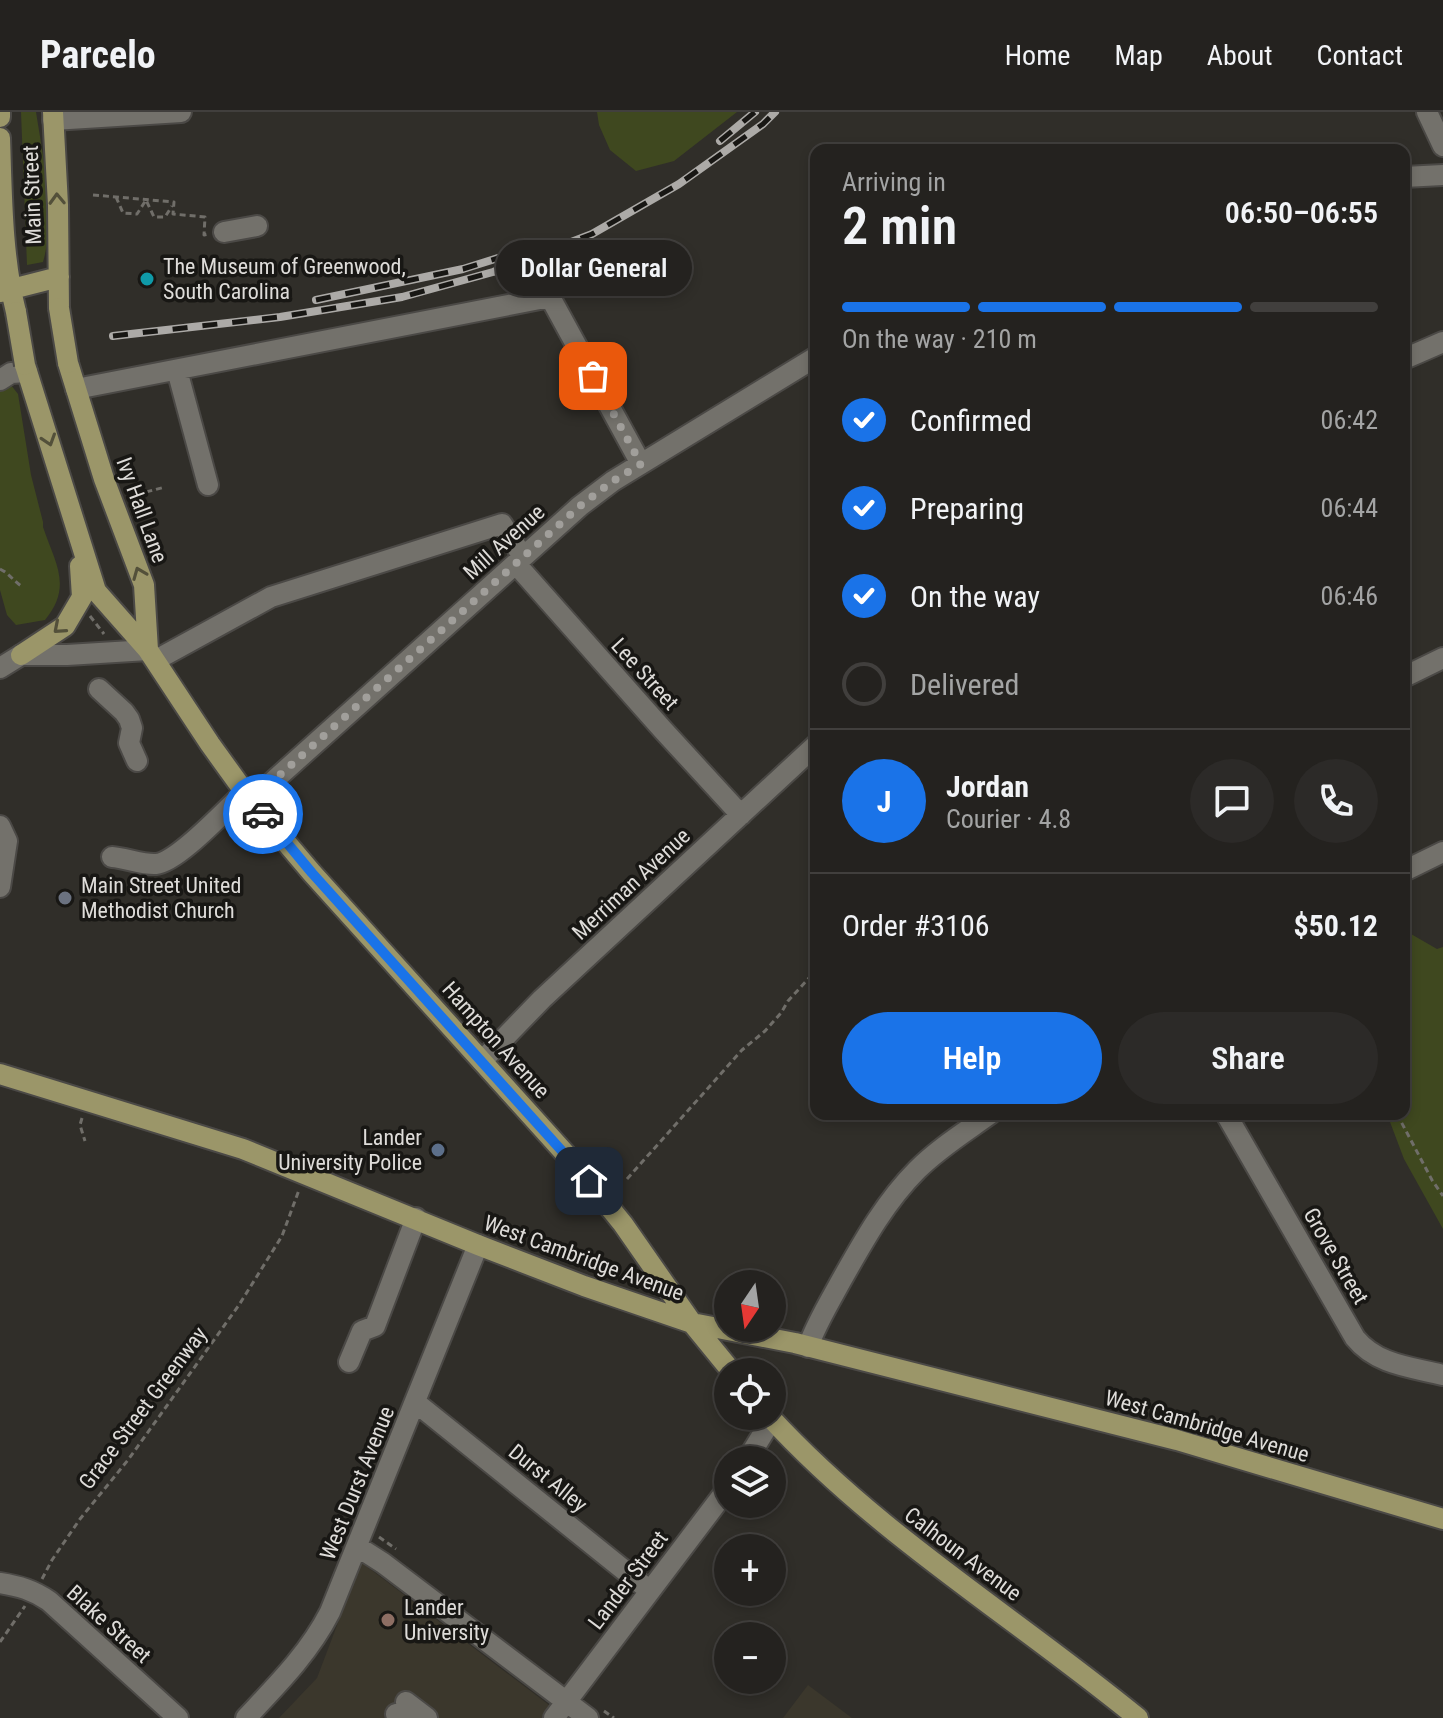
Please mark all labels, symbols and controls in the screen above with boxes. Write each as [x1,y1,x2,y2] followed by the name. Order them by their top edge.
[40,33,156,77] text: Parcelo
[1005,39,1070,72] text: Home
[1114,39,1163,72] text: Map
[1207,39,1273,72] text: About
[1317,39,1403,72] text: Contact
[18,145,46,245] street label: Main Street
[842,167,946,197] text: Arriving in
[49,192,66,205] one-way arrow
[1225,195,1378,230] text: 06:50–06:55
[842,196,957,257] text: 2 min
[495,240,691,296] callout: Dollar General
[521,253,667,283] text: Dollar General
[163,254,406,304] place label: The Museum of Greenwood, South Carolina
[138,270,156,288] marker: The Museum of Greenwood, South Carolina
[842,324,1037,354] text: On the way · 210 m
[559,342,627,410] pin
[571,354,615,398] icon: bag
[842,398,886,442] icon: check
[910,403,1032,438] text: Confirmed
[1321,405,1378,435] text: 06:42
[40,432,56,446] one-way arrow
[111,454,173,566] street label: Ivy Hall Lane
[842,486,886,530] icon: check
[910,491,1024,526] text: Preparing
[1321,493,1378,523] text: 06:44
[458,499,550,585] street label: Mill Avenue
[133,567,149,581] one-way arrow
[842,574,886,618] icon: check
[910,579,1040,614] text: On the way
[1321,581,1378,611] text: 06:46
[53,618,68,633] one-way arrow
[606,633,684,715] street label: Lee Street
[910,667,1019,702] text: Delivered
[1190,759,1274,843] button: chat
[1294,759,1378,843] button: phone
[946,769,1029,804] text: Jordan
[223,774,303,854] courier
[877,784,891,819] text: J
[241,792,285,836] icon: car
[946,804,1071,834] text: Courier · 4.8
[567,823,695,945] street label: Merriman Avenue
[81,873,241,923] place label: Main Street United Methodist Church
[56,889,74,907] marker: Main Street United Methodist Church
[842,908,990,943] text: Order #3106
[1293,908,1378,943] text: $50.12
[437,977,555,1103] street label: Hampton Avenue
[842,1012,1102,1104] button: Help
[1118,1012,1378,1104] button: Share
[278,1125,422,1175] place label: Lander University Police
[429,1141,447,1159] marker: Lander University Police
[555,1147,623,1215] pin
[567,1159,611,1203] icon: home
[1299,1204,1373,1308] street label: Grove Street
[481,1210,687,1306] street label: West Cambridge Avenue
[714,1270,786,1342] north arrow
[714,1270,786,1694] map controls
[74,1322,212,1494] street label: Grace Street Greenway
[714,1358,786,1430] button: locate
[1102,1385,1312,1467] street label: West Cambridge Avenue
[315,1403,399,1563] street label: West Durst Avenue
[504,1439,592,1517] street label: Durst Alley
[714,1446,786,1518] button: layers
[900,1502,1026,1606] street label: Calhoun Avenue
[583,1526,673,1634] street label: Lander Street
[714,1534,786,1606] button: +
[62,1580,156,1668] street label: Blake Street
[404,1595,489,1645] place label: Lander University
[379,1611,397,1629] marker: Lander University
[714,1622,786,1694] button: −

